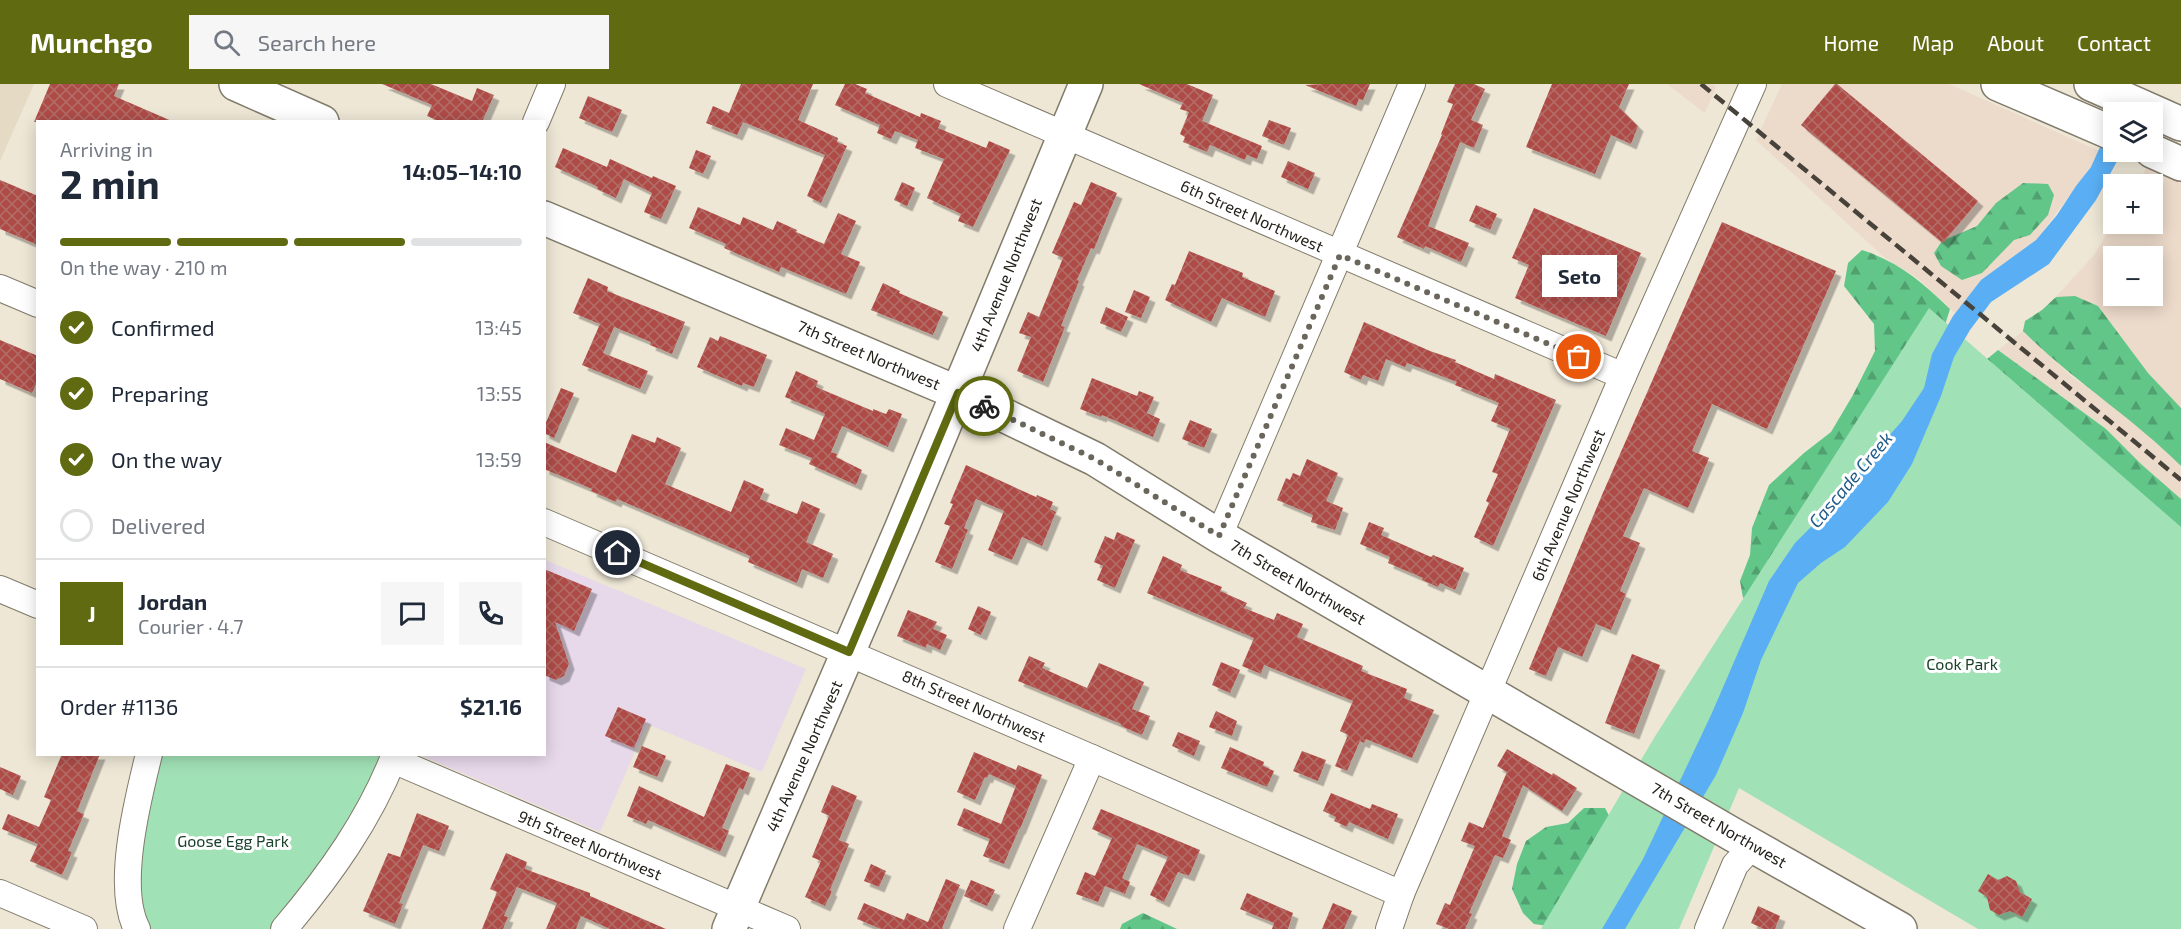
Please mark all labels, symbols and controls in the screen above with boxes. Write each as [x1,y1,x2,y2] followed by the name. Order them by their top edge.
[189,15,609,69] search box
[30,25,153,59] text: Munchgo
[210,26,243,59] icon: search
[258,29,376,55] text: Search here
[1823,30,1879,55] text: Home
[1912,30,1954,55] text: Map
[1987,30,2044,55] text: About
[2077,30,2151,55] text: Contact
[2103,102,2163,306] map controls
[2103,102,2163,162] button: layers
[60,137,153,161] text: Arriving in
[403,158,522,184] text: 14:05–14:10
[60,160,160,207] text: 2 min
[2103,174,2163,234] button: +
[1178,175,1327,256] street label: 6th Street Northwest
[966,195,1045,354] street label: 4th Avenue Northwest
[2103,246,2163,306] button: −
[60,255,228,279] text: On the way · 210 m
[1542,255,1616,297] callout: Seto
[1558,264,1601,288] text: Seto
[60,311,93,344] icon: check
[111,314,215,340] text: Confirmed
[475,315,522,339] text: 13:45
[795,316,943,393] street label: 7th Street Northwest
[1553,331,1604,382] pin
[1562,340,1595,373] icon: bag
[954,376,1014,436] courier
[60,377,93,410] icon: check
[111,380,209,406] text: Preparing
[477,381,522,405] text: 13:55
[968,390,1001,423] icon: bike
[1527,426,1608,584] street label: 6th Avenue Northwest
[1804,427,1897,532] water label: Cascade Creek
[60,443,93,476] icon: check
[111,446,222,472] text: On the way
[476,447,522,471] text: 13:59
[111,512,206,538] text: Delivered
[592,527,643,578] pin
[1227,535,1369,628] street label: 7th Street Northwest
[601,536,634,569] icon: home
[381,582,444,645] button: chat
[459,582,522,645] button: phone
[138,588,207,614] text: Jordan
[87,600,96,626] text: J
[138,614,244,638] text: Courier · 4.7
[1926,654,1998,673] park label: Cook Park
[900,665,1049,746] street label: 8th Street Northwest
[762,677,846,834] street label: 4th Avenue Northwest
[60,693,178,719] text: Order #1136
[460,693,522,719] text: $21.16
[1648,778,1790,871] street label: 7th Street Northwest
[515,806,665,883] street label: 9th Street Northwest
[177,831,289,850] park label: Goose Egg Park

